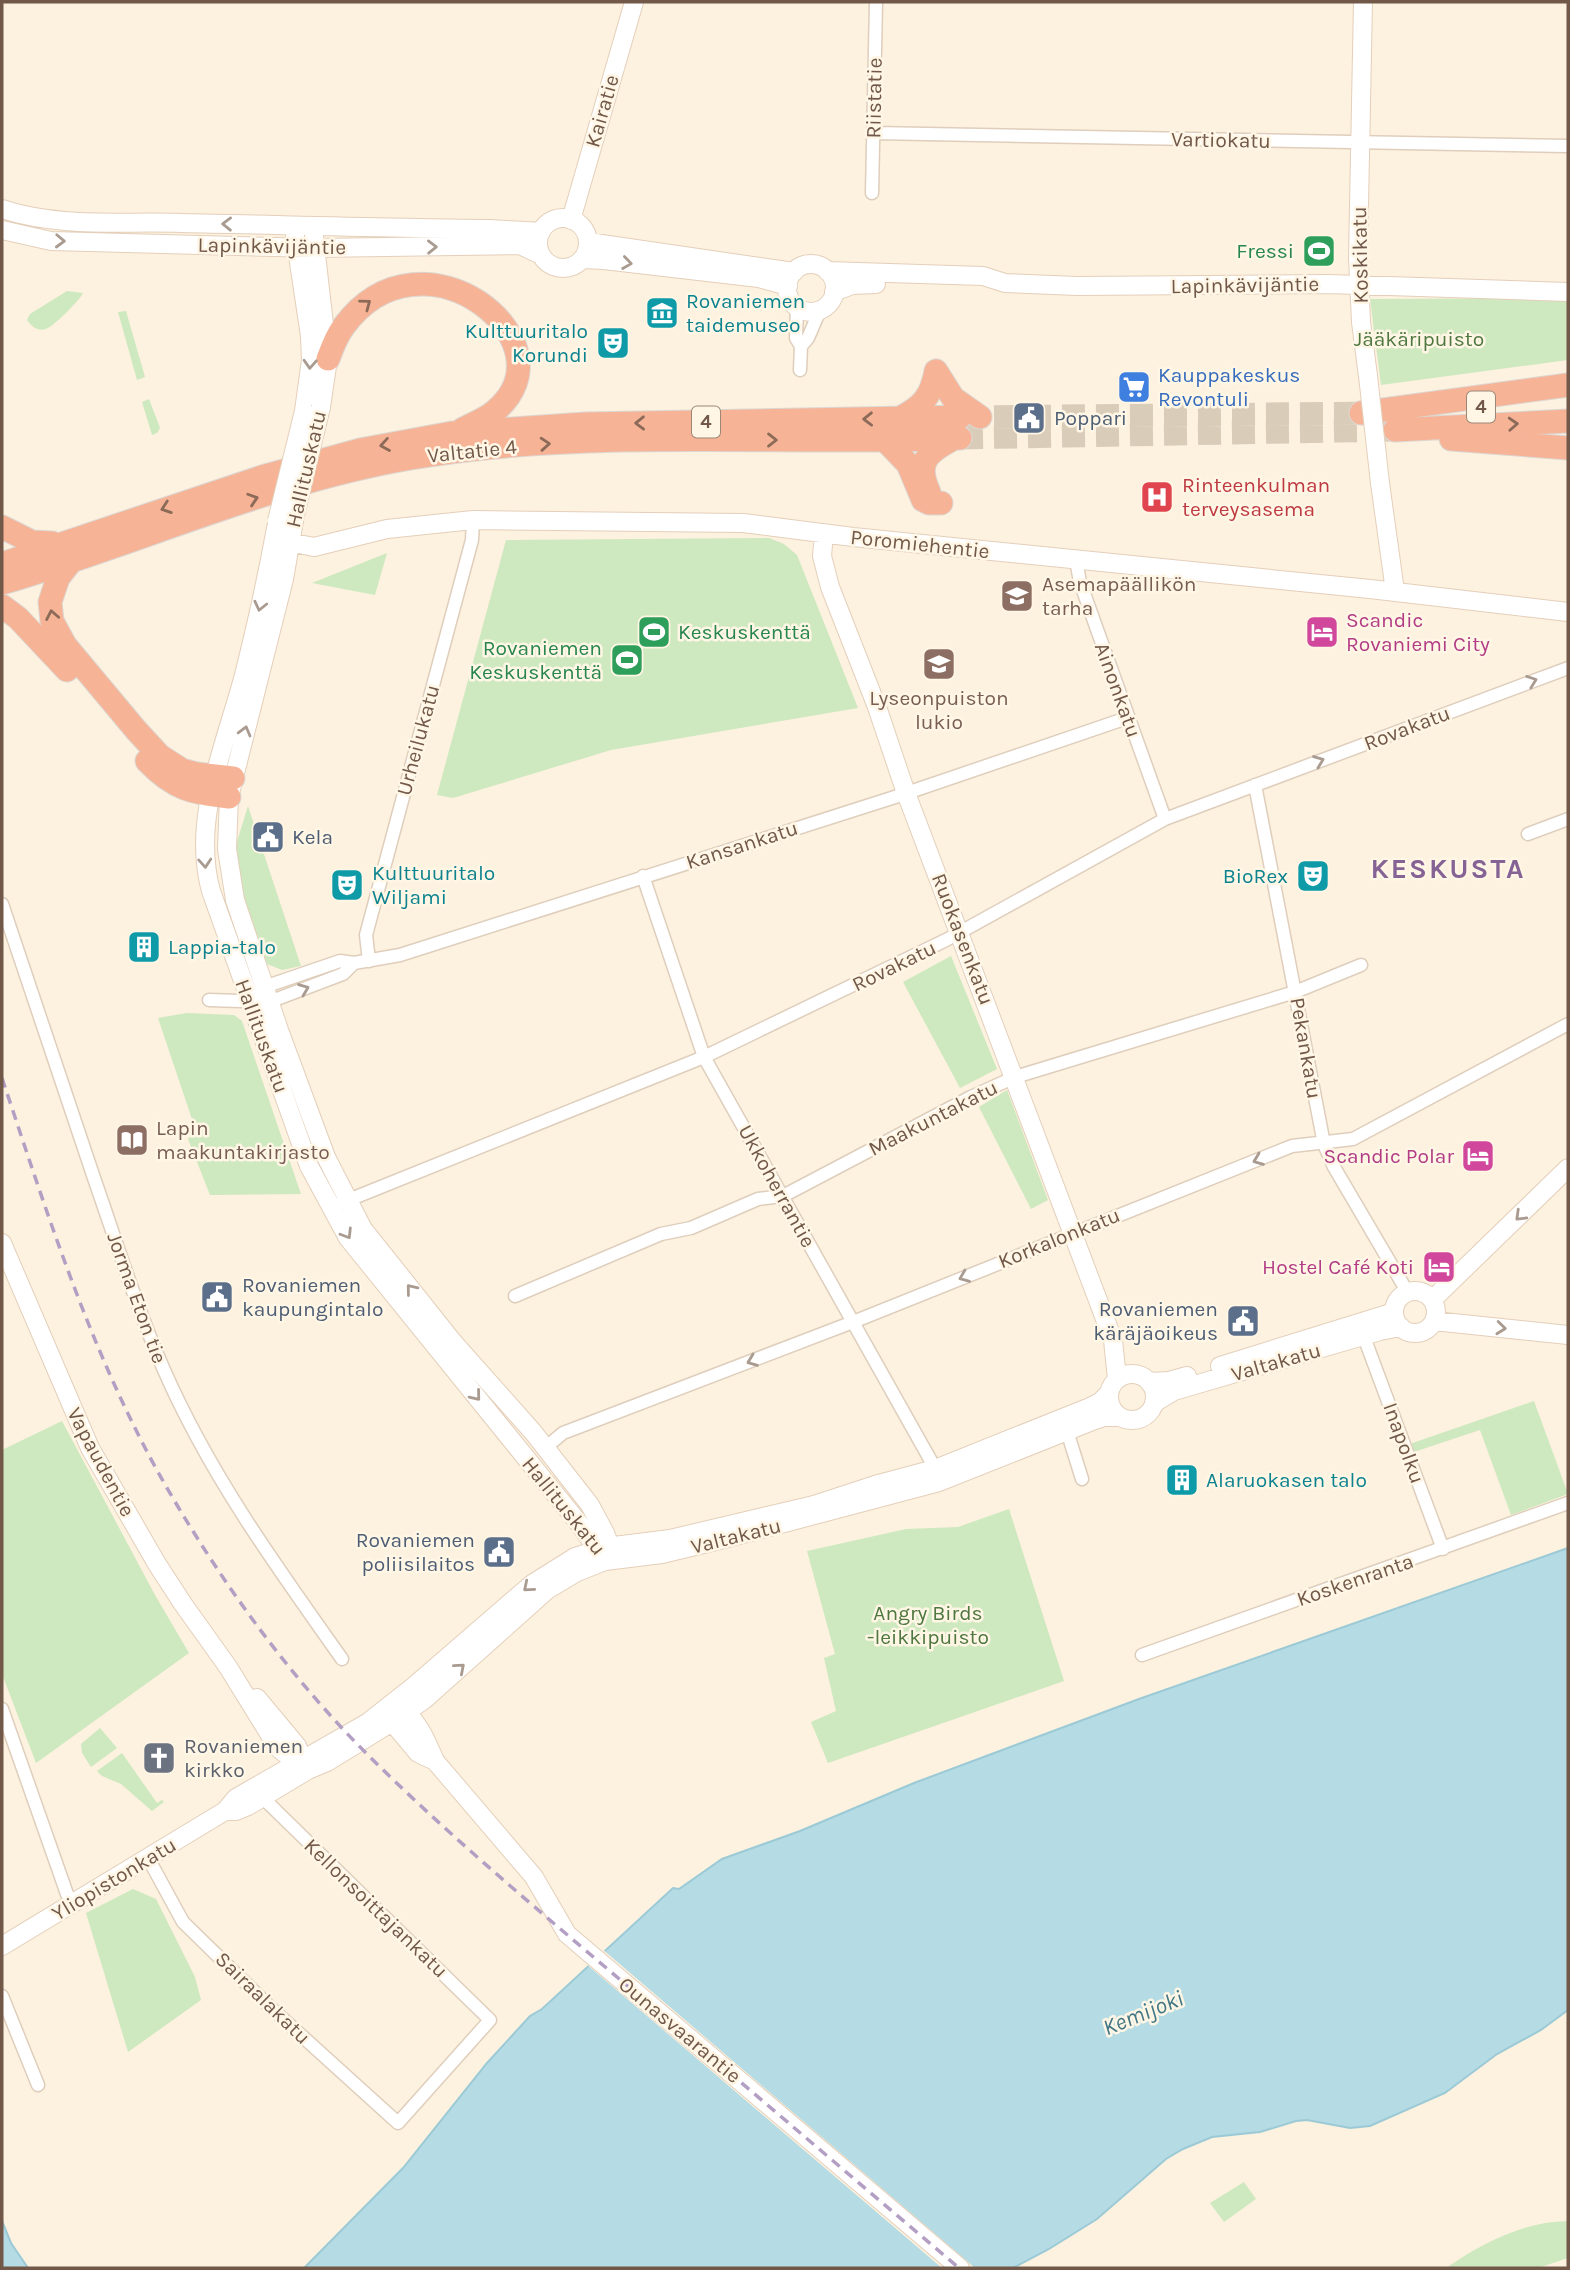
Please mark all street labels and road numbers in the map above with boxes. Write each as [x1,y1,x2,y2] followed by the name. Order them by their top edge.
[861,57,887,139] street label: Riistatie
[580,72,624,150] street label: Kairatie
[1171,127,1271,153] street label: Vartiokatu
[1347,206,1373,304] street label: Koskikatu
[198,233,346,259] street label: Lapinkävijäntie
[1171,272,1319,298] street label: Lapinkävijäntie
[1467,392,1495,422] road number: 4
[692,406,720,438] road number: 4
[281,408,331,530] street label: Hallituskatu
[426,434,518,468] street label: Valtatie 4
[849,525,991,563] street label: Poromiehentie
[1090,639,1146,741] street label: Ainonkatu
[392,682,444,798] street label: Urheilukatu
[1360,701,1454,755] street label: Rovakatu
[683,816,801,874] street label: Kansankatu
[927,870,999,1008] street label: Ruokasenkatu
[848,935,940,997] street label: Rovakatu
[230,976,294,1096] street label: Hallituskatu
[1285,995,1327,1101] street label: Pekankatu
[864,1075,1002,1161] street label: Maakuntakatu
[733,1120,821,1252] street label: Ukkoherrantie
[995,1203,1123,1273] street label: Korkalonkatu
[102,1229,172,1367] street label: Jorma Eton tie
[1228,1338,1324,1386] street label: Valtakatu
[1378,1399,1430,1487] street label: Inapolku
[62,1403,140,1521] street label: Vapaudentie
[517,1452,611,1560] street label: Hallituskatu
[688,1513,784,1559] street label: Valtakatu
[1293,1549,1417,1611] street label: Koskenranta
[47,1832,181,1926] street label: Yliopistonkatu
[299,1833,453,1983] street label: Kellonsoittajankatu
[211,1947,315,2049] street label: Sairaalakatu
[614,1972,746,2088] street label: Ounasvaarantie

